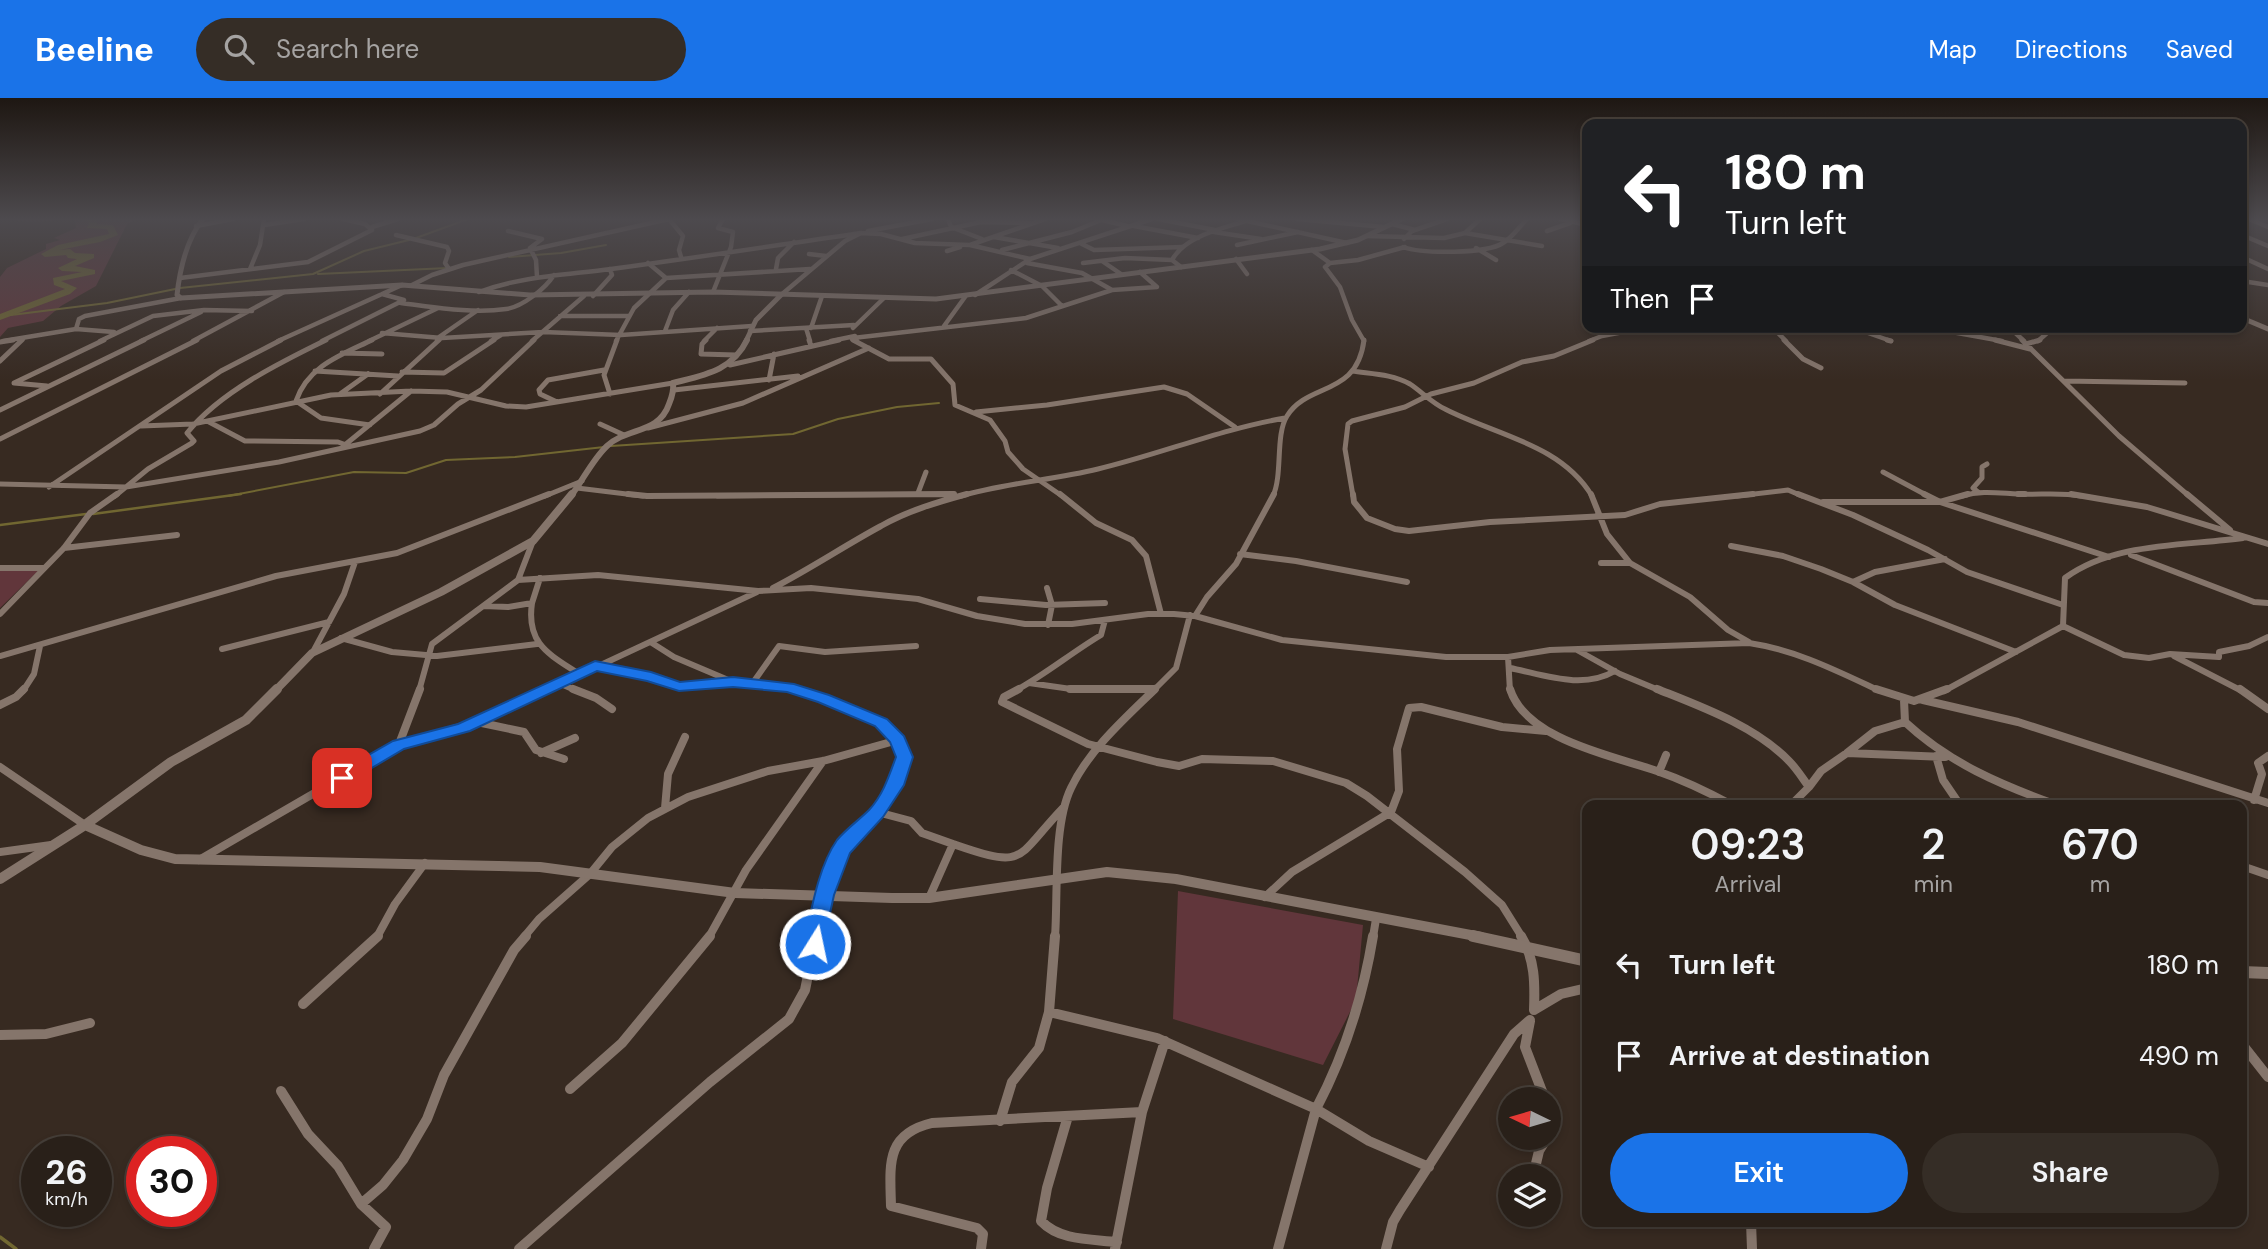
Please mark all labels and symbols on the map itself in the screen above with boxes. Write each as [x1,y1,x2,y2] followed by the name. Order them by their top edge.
[312,748,372,808] pin
[778,907,852,981] position arrow
[1498,1087,1561,1150] north arrow
[126,1136,217,1227] speed limit sign: 30

